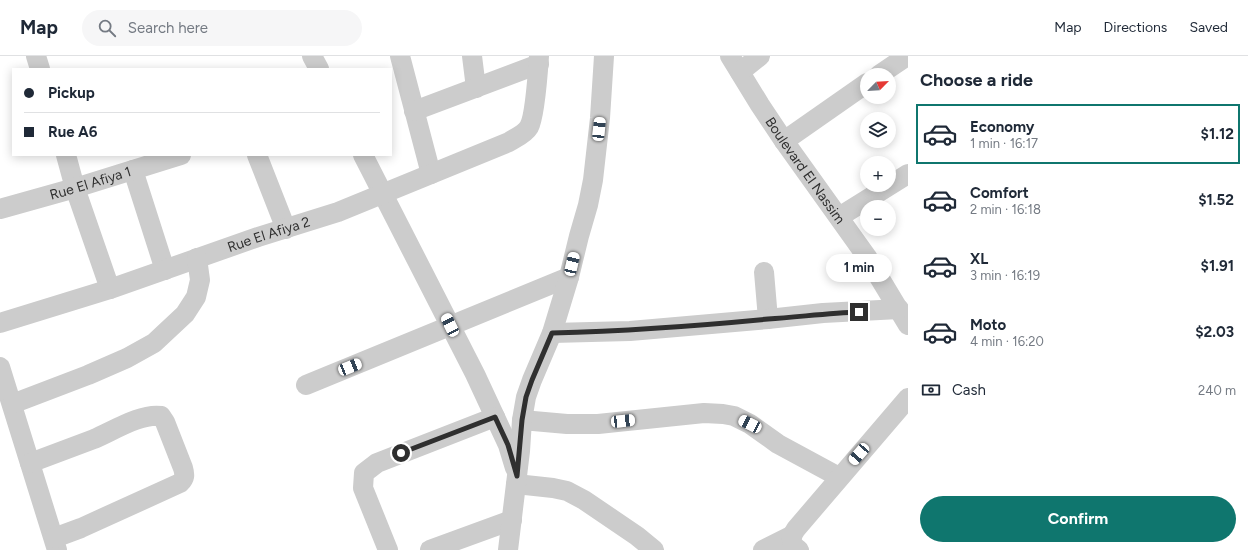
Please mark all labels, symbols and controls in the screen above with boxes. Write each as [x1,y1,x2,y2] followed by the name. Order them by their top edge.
[82,10,362,46] search box
[20,16,58,39] text: Map
[96,17,118,39] icon: search
[128,19,208,37] text: Search here
[1054,19,1082,36] text: Map
[1104,19,1167,36] text: Directions
[1189,19,1228,36] text: Saved
[860,68,896,104] north arrow
[860,68,896,236] map controls
[920,69,1033,91] text: Choose a ride
[48,84,95,102] text: Pickup
[860,112,896,148] button: layers
[762,114,849,227] street label: Boulevard El Nassim
[592,116,606,142] car
[922,116,958,152] icon: car
[970,118,1035,136] text: Economy
[48,123,98,141] text: Rue A6
[1201,125,1234,143] text: $1.12
[970,136,1038,151] text: 1 min · 16:17
[860,156,896,192] button: +
[48,163,133,203] street label: Rue El Afiya 1
[922,182,958,218] icon: car
[970,184,1029,202] text: Comfort
[1198,191,1234,209] text: $1.52
[860,200,896,236] button: −
[970,202,1041,217] text: 2 min · 16:18
[225,213,312,256] street label: Rue El Afiya 2
[922,248,958,284] icon: car
[970,250,988,268] text: XL
[563,251,581,277] car
[826,254,892,282] callout: 1 min
[1201,257,1234,275] text: $1.91
[844,260,874,275] text: 1 min
[970,268,1040,283] text: 3 min · 16:19
[850,303,868,321] route end
[439,312,461,338] car
[922,314,958,350] icon: car
[970,316,1006,334] text: Moto
[1195,323,1234,341] text: $2.03
[970,334,1044,349] text: 4 min · 16:20
[337,357,363,377] car
[920,379,942,401] icon: cash
[952,381,986,399] text: Cash
[1198,383,1236,398] text: 240 m
[737,413,763,435] car
[610,414,636,428] car
[847,441,871,467] car
[392,444,410,462] route start
[920,496,1236,542] button: Confirm

